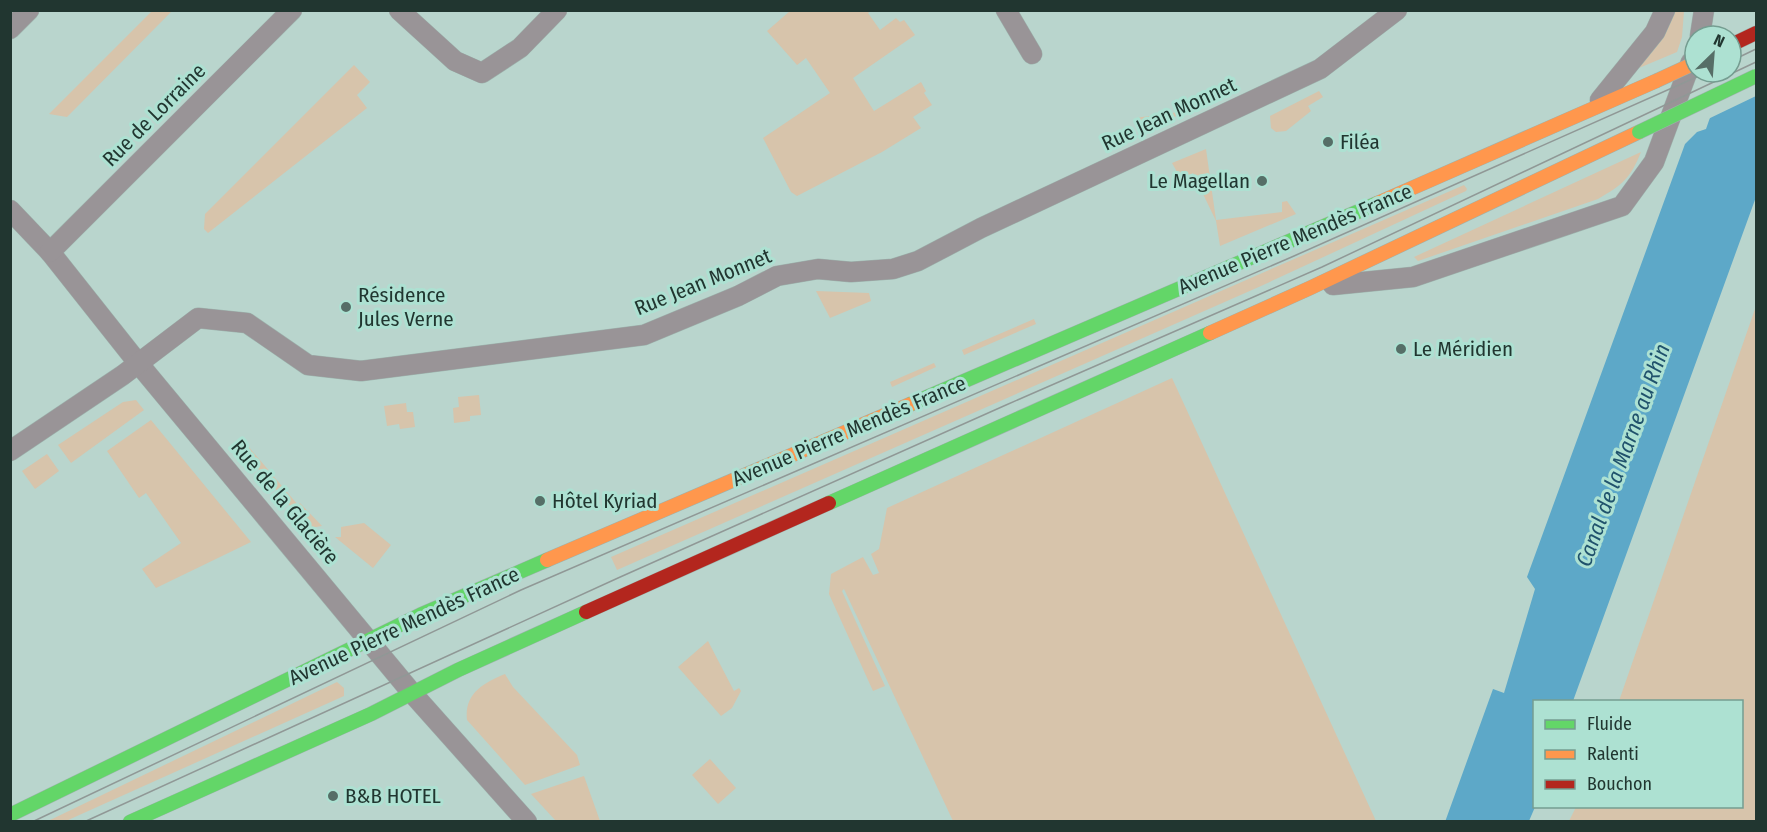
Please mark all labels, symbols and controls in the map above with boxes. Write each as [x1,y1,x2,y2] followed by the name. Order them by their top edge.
[1683,24,1743,84] north arrow
[1711,30,1727,51] text: N
[97,58,211,172] street label: Rue de Lorraine
[1098,71,1240,156] street label: Rue Jean Monnet
[1340,129,1380,155] place label: Filéa
[1321,135,1335,149] marker: Filéa
[1149,168,1250,194] place label: Le Magellan
[1255,174,1269,188] marker: Le Magellan
[1174,178,1416,300] street label: Avenue Pierre Mendès France
[631,243,775,321] street label: Rue Jean Monnet
[358,282,454,332] place label: Résidence Jules Verne
[339,300,353,314] marker: Résidence Jules Verne
[1413,336,1513,362] place label: Le Méridien
[1570,340,1676,570] water label: Canal de la Marne au Rhin
[1394,342,1408,356] marker: Le Méridien
[728,370,970,492] street label: Avenue Pierre Mendès France
[225,434,345,570] street label: Rue de la Glacière
[552,488,658,514] place label: Hôtel Kyriad
[533,494,547,508] marker: Hôtel Kyriad
[285,561,523,691] street label: Avenue Pierre Mendès France
[1533,700,1743,808] legend
[1587,713,1632,735] text: Fluide
[1587,743,1639,765] text: Ralenti
[1587,773,1652,795] text: Bouchon
[345,783,442,809] place label: B&B HOTEL
[326,789,340,803] marker: B&B HOTEL

